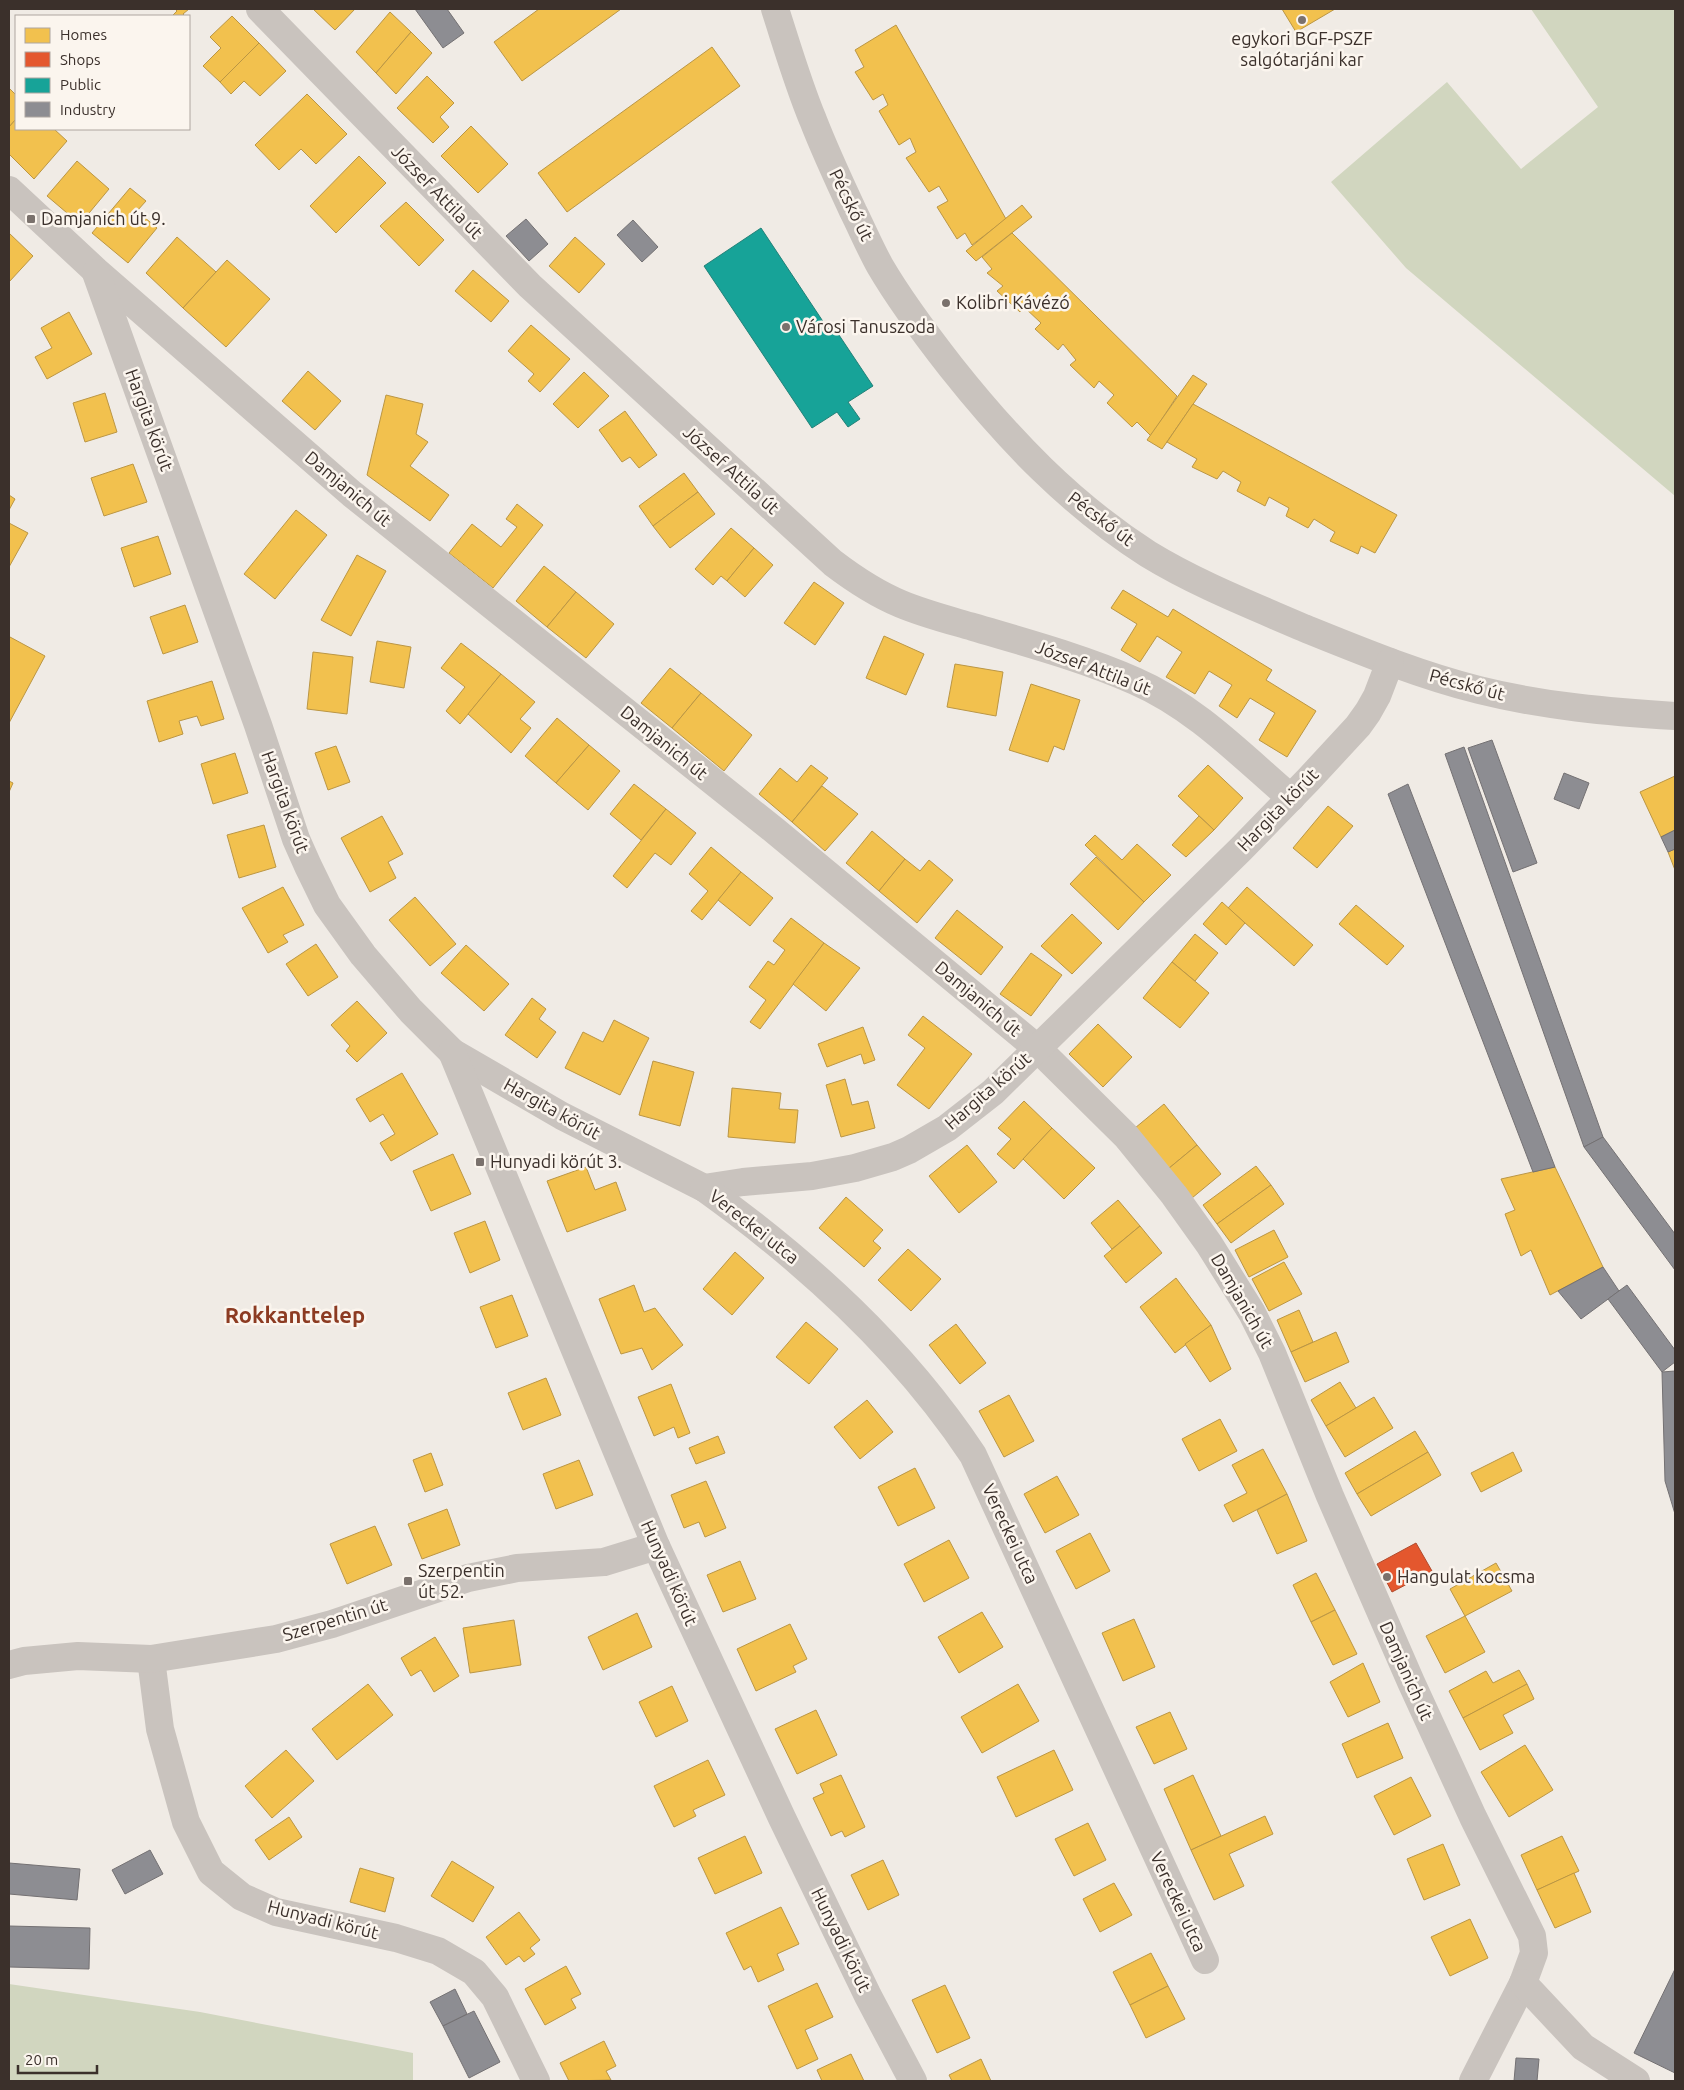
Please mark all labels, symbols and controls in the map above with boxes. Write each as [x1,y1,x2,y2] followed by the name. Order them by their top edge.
[1296,14,1308,26] marker: egykori BGF-PSZF salgótarjáni kar
[15,15,190,130] legend
[60,26,107,43] text: Homes
[1231,28,1373,69] place label: egykori BGF-PSZF salgótarjáni kar
[60,51,101,68] text: Shops
[60,76,101,93] text: Public
[60,101,115,118] text: Industry
[388,141,487,242] street label: József Attila út
[826,165,878,244] street label: Pécskő út
[41,208,166,228] place label: Damjanich út 9.
[25,213,37,225] marker: Damjanich út 9.
[956,292,1070,312] place label: Kolibri Kávézó
[940,297,952,309] marker: Kolibri Kávézó
[796,316,935,336] place label: Városi Tanuszoda
[780,321,792,333] marker: Városi Tanuszoda
[122,366,178,473] street label: Hargita körút
[680,421,784,517] street label: József Attila út
[302,447,396,530] street label: Damjanich út
[1065,487,1138,549] street label: Pécskő út
[1033,636,1154,698] street label: József Attila út
[1427,664,1507,704] street label: Pécskő út
[617,701,712,783] street label: Damjanich út
[258,748,314,855] street label: Hargita körút
[1233,764,1322,855] street label: Hargita körút
[932,957,1026,1040] street label: Damjanich út
[940,1048,1034,1133] street label: Hargita körút
[501,1073,604,1143] street label: Hargita körút
[490,1151,622,1171] place label: Hunyadi körút 3.
[474,1156,486,1168] marker: Hunyadi körút 3.
[706,1185,803,1267] street label: Vereckei utca
[1208,1250,1278,1351] street label: Damjanich út
[225,1302,365,1327] district label: Rokkanttelep
[979,1480,1043,1587] street label: Vereckei utca
[638,1517,702,1628] street label: Hunyadi körút
[418,1560,505,1601] place label: Szerpentin út 52.
[1397,1566,1535,1586] place label: Hangulat kocsma
[1381,1571,1393,1583] marker: Hangulat kocsma
[402,1575,414,1587] marker: Szerpentin út 52.
[280,1594,389,1644] street label: Szerpentin út
[1376,1618,1438,1723] street label: Damjanich út
[1147,1848,1211,1955] street label: Vereckei utca
[808,1884,876,1995] street label: Hunyadi körút
[266,1896,381,1942] street label: Hunyadi körút
[18,2042,96,2074] scale bar
[25,2051,58,2068] text: 20 m

